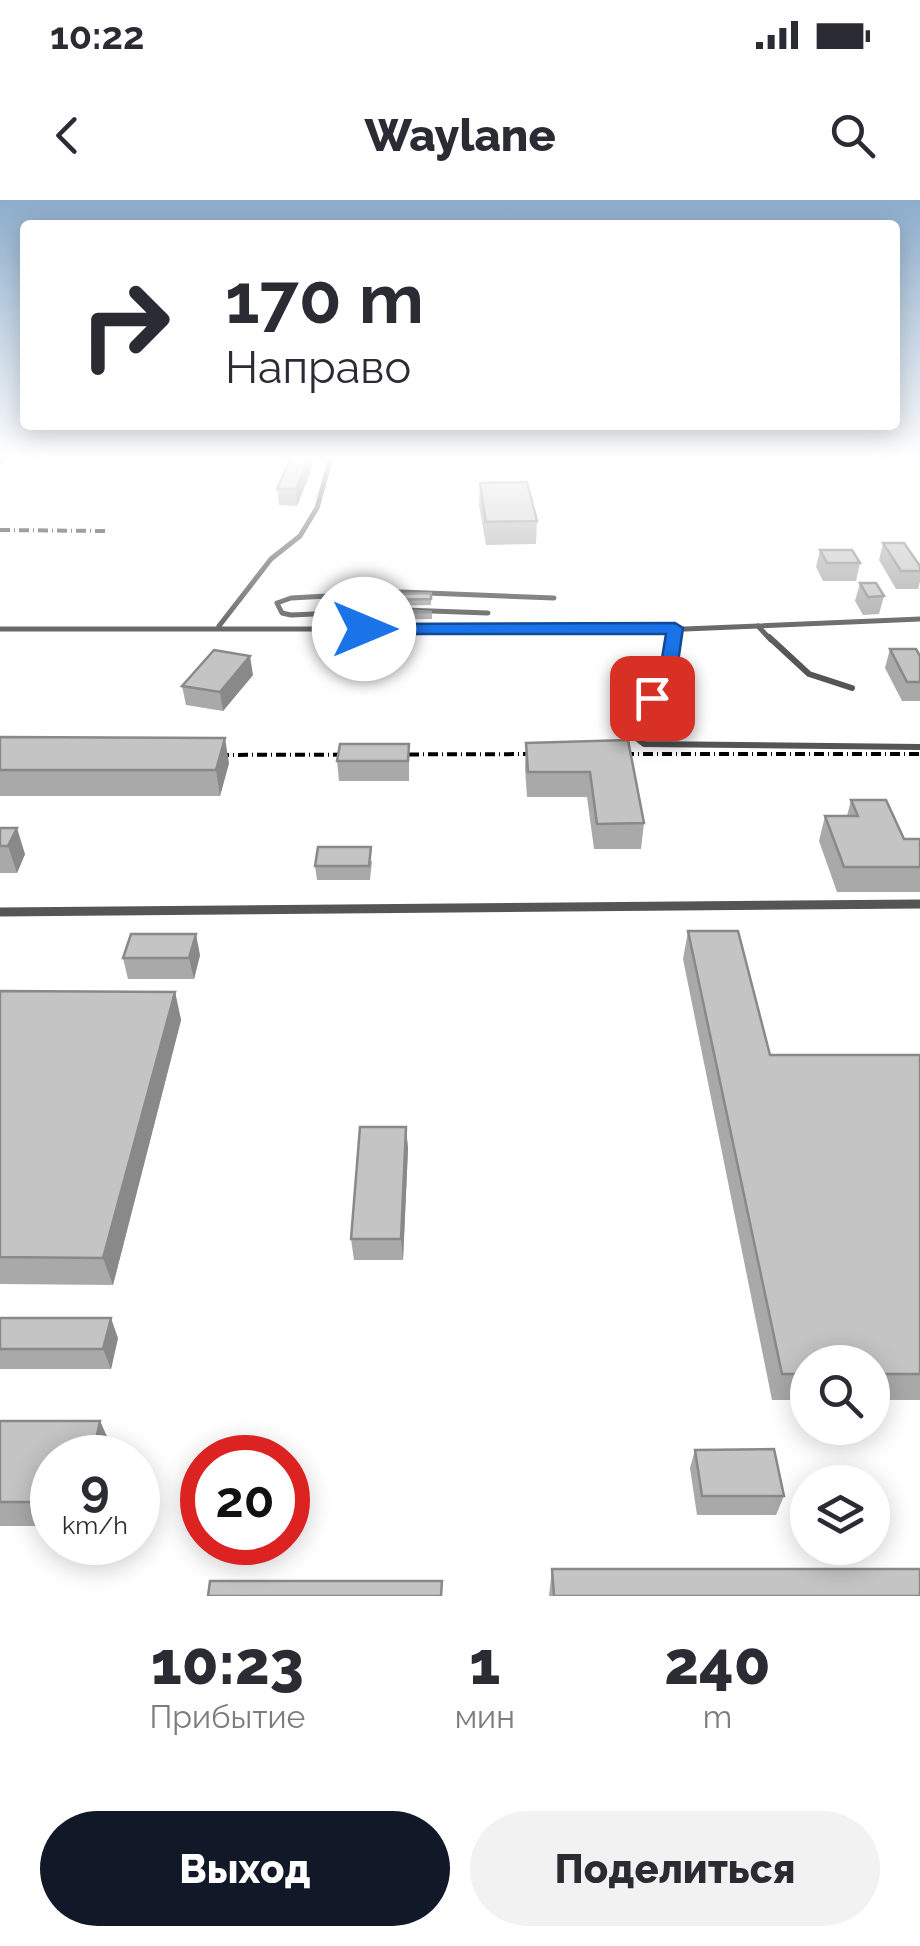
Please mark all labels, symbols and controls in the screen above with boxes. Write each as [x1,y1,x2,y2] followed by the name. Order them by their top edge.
[50,13,144,58] text: 10:22
[40,108,95,163] icon: back
[825,108,880,163] icon: search
[364,109,556,162] text: Waylane
[225,257,424,339] text: 170 m
[60,260,190,390] icon: right
[225,341,411,394] text: Направо
[312,577,416,681] position arrow
[610,656,695,741] pin
[625,671,680,726] icon: arrive
[790,1345,890,1565] map controls
[790,1345,890,1445] button: search
[180,1435,310,1565] speed limit sign: 20
[80,1458,110,1517] text: 9
[790,1465,890,1565] button: layers
[62,1510,128,1540] text: km/h
[151,1628,304,1698] text: 10:23
[469,1628,500,1698] text: 1
[664,1628,771,1698] text: 240
[149,1698,305,1735] text: Прибытие
[455,1698,515,1735] text: мин
[703,1698,732,1735] text: m
[40,1811,450,1926] button: Выход
[470,1811,880,1926] button: Поделиться

